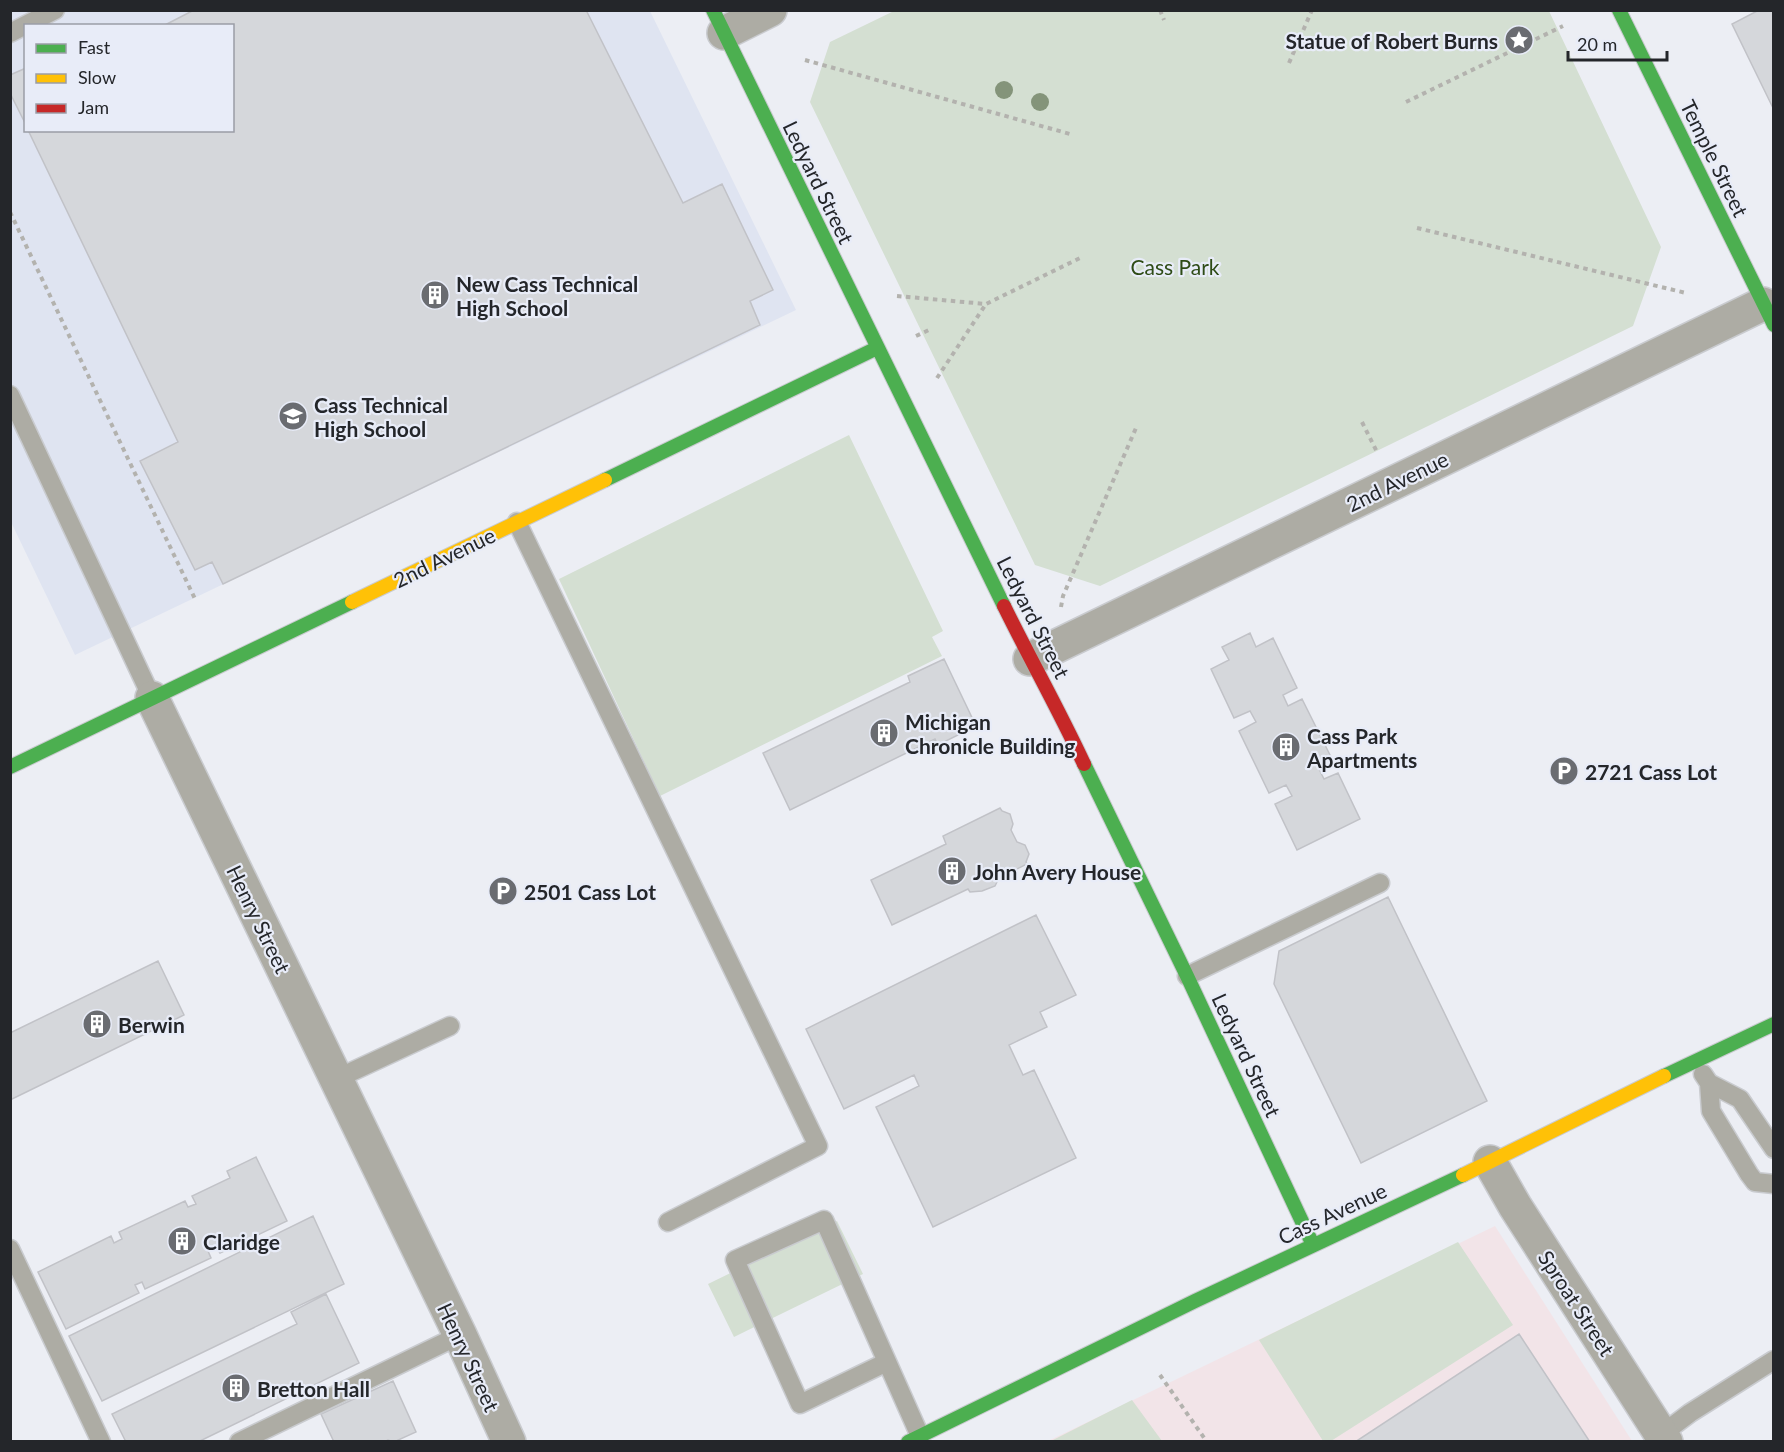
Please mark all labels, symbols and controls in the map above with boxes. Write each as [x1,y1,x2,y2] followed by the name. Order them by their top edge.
[24,24,234,132] legend
[1503,24,1535,56] place icon: Statue of Robert Burns
[1568,24,1667,62] scale bar
[1285,28,1498,53] place label: Statue of Robert Burns
[1577,33,1617,55] text: 20 m
[78,36,111,58] text: Fast
[78,66,116,88] text: Slow
[78,96,109,118] text: Jam
[1676,96,1754,221] street label: Temple Street
[778,116,860,248] street label: Ledyard Street
[1130,254,1220,279] park label: Cass Park
[456,271,638,320] place label: New Cass Technical High School
[419,279,451,311] building icon: New Cass Technical High School
[314,392,448,441] place label: Cass Technical High School
[277,400,309,432] school or university icon: Cass Technical High School
[1342,446,1452,516] street label: 2nd Avenue
[389,522,499,592] street label: 2nd Avenue
[993,552,1076,683] street label: Ledyard Street
[905,709,1075,758] place label: Michigan Chronicle Building
[868,717,900,749] building icon: Michigan Chronicle Building
[1306,723,1417,772] place label: Cass Park Apartments
[1270,731,1302,763] building icon: Cass Park Apartments
[1548,755,1580,787] parking icon: 2721 Cass Lot
[1585,759,1717,784] place label: 2721 Cass Lot
[936,855,968,887] building icon: John Avery House
[973,859,1141,884] place label: John Avery House
[222,861,296,978] street label: Henry Street
[487,875,519,907] parking icon: 2501 Cass Lot
[524,879,656,904] place label: 2501 Cass Lot
[1207,989,1287,1121] street label: Ledyard Street
[81,1008,113,1040] building icon: Berwin
[118,1012,185,1037] place label: Berwin
[1274,1177,1390,1249] street label: Cass Avenue
[166,1225,198,1257] building icon: Claridge
[203,1229,280,1254] place label: Claridge
[1534,1246,1621,1361] street label: Sproat Street
[433,1299,505,1416] street label: Henry Street
[220,1372,252,1404] building icon: Bretton Hall
[257,1376,370,1401] place label: Bretton Hall

